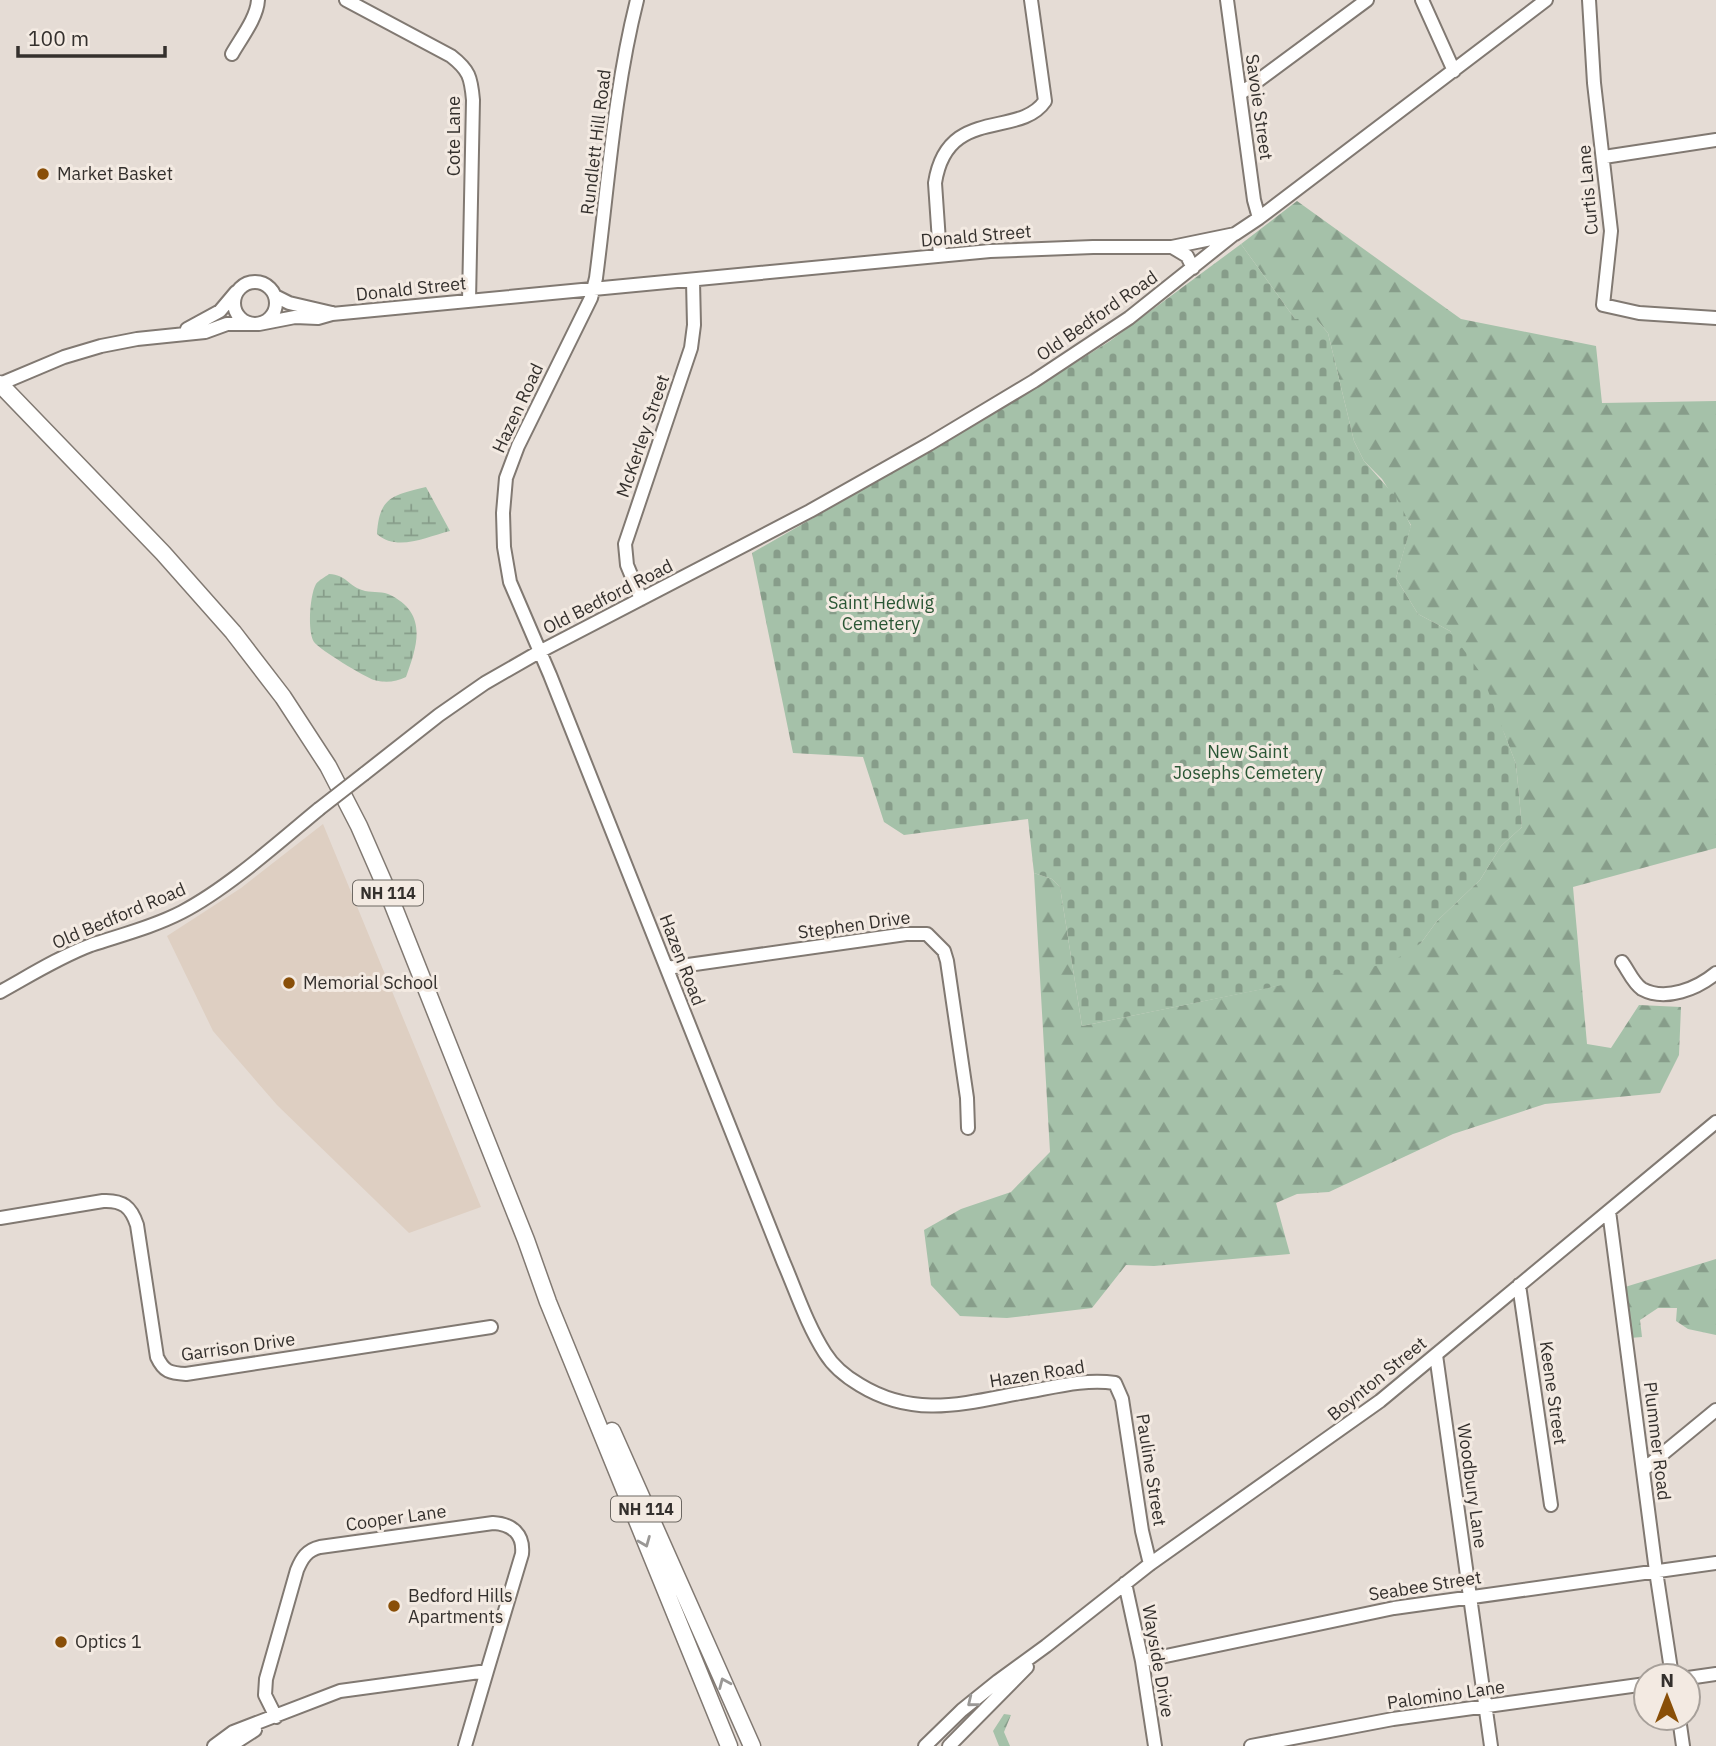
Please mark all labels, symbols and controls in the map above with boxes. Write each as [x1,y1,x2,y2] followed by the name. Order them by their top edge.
[18,14,164,58] scale bar
[28,24,89,52] text: 100 m
[1241,52,1278,161] street label: Savoie Street
[575,68,616,216] street label: Rundlett Hill Road
[442,96,465,176] street label: Cote Lane
[1572,144,1603,236] street label: Curtis Lane
[57,162,173,185] place label: Market Basket
[35,166,51,182] marker: Market Basket
[920,219,1032,252] street label: Donald Street
[1032,265,1162,366] street label: Old Bedford Road
[355,271,467,306] street label: Donald Street
[487,359,548,456] street label: Hazen Road
[611,371,674,500] street label: McKerley Street
[539,554,677,639] street label: Old Bedford Road
[828,591,935,635] park label: Saint Hedwig Cemetery
[1173,740,1323,784] park label: New Saint Josephs Cemetery
[49,877,189,954] street label: Old Bedford Road
[353,880,423,906] road number: NH 114
[796,905,912,944] street label: Stephen Drive
[654,911,710,1009] street label: Hazen Road
[303,971,438,994] place label: Memorial School
[281,975,297,991] marker: Memorial School
[179,1327,297,1366] street label: Garrison Drive
[1322,1332,1431,1426] street label: Boynton Street
[1535,1340,1572,1446] street label: Keene Street
[988,1355,1086,1392] street label: Hazen Road
[1639,1380,1676,1502] street label: Plummer Road
[1131,1412,1172,1528] street label: Pauline Street
[1452,1422,1493,1550] street label: Woodbury Lane
[611,1497,681,1522] road number: NH 114
[344,1499,448,1536] street label: Cooper Lane
[637,1535,651,1547] one-way arrow
[1367,1565,1483,1606] street label: Seabee Street
[408,1584,513,1628] place label: Bedford Hills Apartments
[386,1598,402,1614] marker: Bedford Hills Apartments
[1137,1603,1180,1719] street label: Wayside Drive
[75,1630,142,1653] place label: Optics 1
[53,1634,69,1650] marker: Optics 1
[1632,1662,1702,1732] north arrow
[1660,1668,1674,1692] text: N
[1386,1675,1506,1714] street label: Palomino Lane
[719,1678,733,1690] one-way arrow
[968,1694,981,1706] one-way arrow

